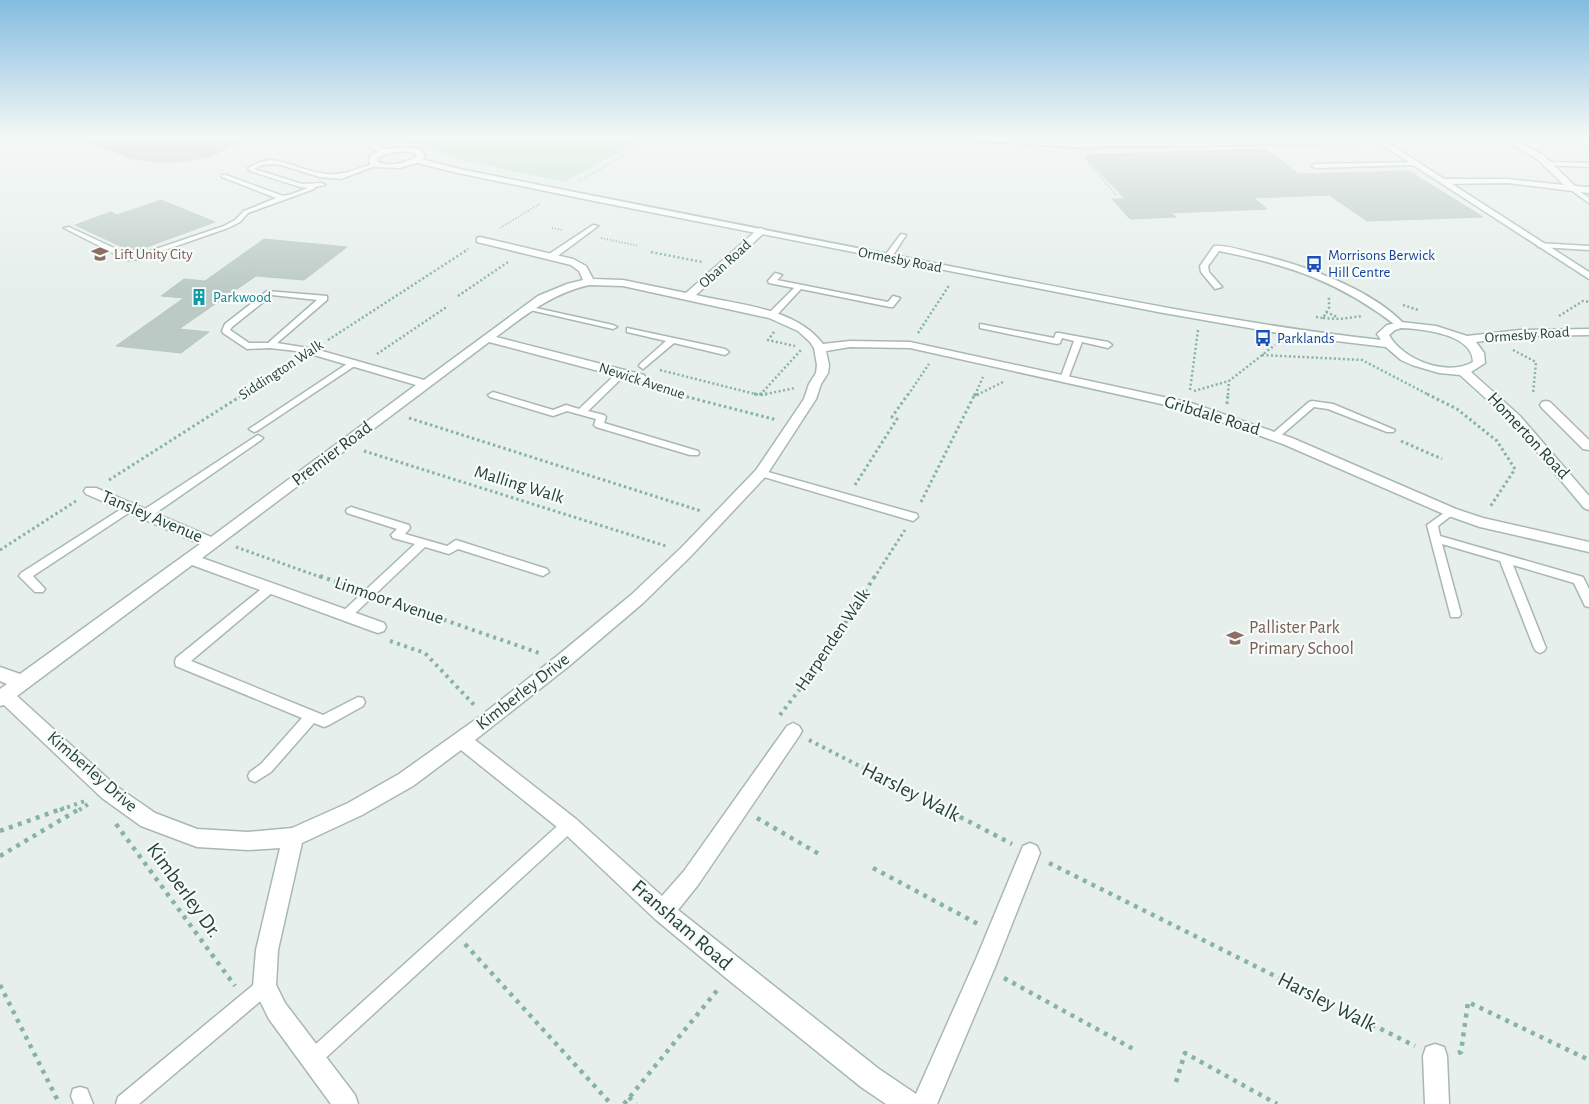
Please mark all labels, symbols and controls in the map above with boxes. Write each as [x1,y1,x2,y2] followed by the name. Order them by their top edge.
[696,237,754,291] street label: Oban Road
[90,244,110,264] school or university icon: Lift Unity City
[857,245,943,276] street label: Ormesby Road
[114,247,193,262] place label: Lift Unity City
[1328,248,1435,280] place label: Morrisons Berwick Hill Centre
[1304,254,1324,274] bus stop icon: Morrisons Berwick Hill Centre
[189,287,209,307] building icon: Parkwood
[213,290,272,305] place label: Parkwood
[1484,325,1570,345] street label: Ormesby Road
[1253,328,1273,348] bus stop icon: Parklands
[1277,331,1334,346] place label: Parklands
[236,337,326,403] street label: Siddington Walk
[597,360,687,402] street label: Newick Avenue
[1483,389,1573,483] street label: Homerton Road
[1162,393,1262,439] street label: Gribdale Road
[289,418,375,490] street label: Premier Road
[472,463,567,507] street label: Malling Walk
[99,488,205,546] street label: Tansley Avenue
[332,574,446,628] street label: Linmoor Avenue
[792,585,874,694] street label: Harpenden Walk
[1249,619,1354,658] place label: Pallister Park Primary School
[1225,628,1245,648] school or university icon: Pallister Park Primary School
[473,650,573,734] street label: Kimberley Drive
[44,728,140,816] street label: Kimberley Drive
[858,758,964,826] street label: Harsley Walk
[143,839,225,941] street label: Kimberley Dr.
[628,876,736,974] street label: Fransham Road
[1274,968,1380,1036] street label: Harsley Walk

